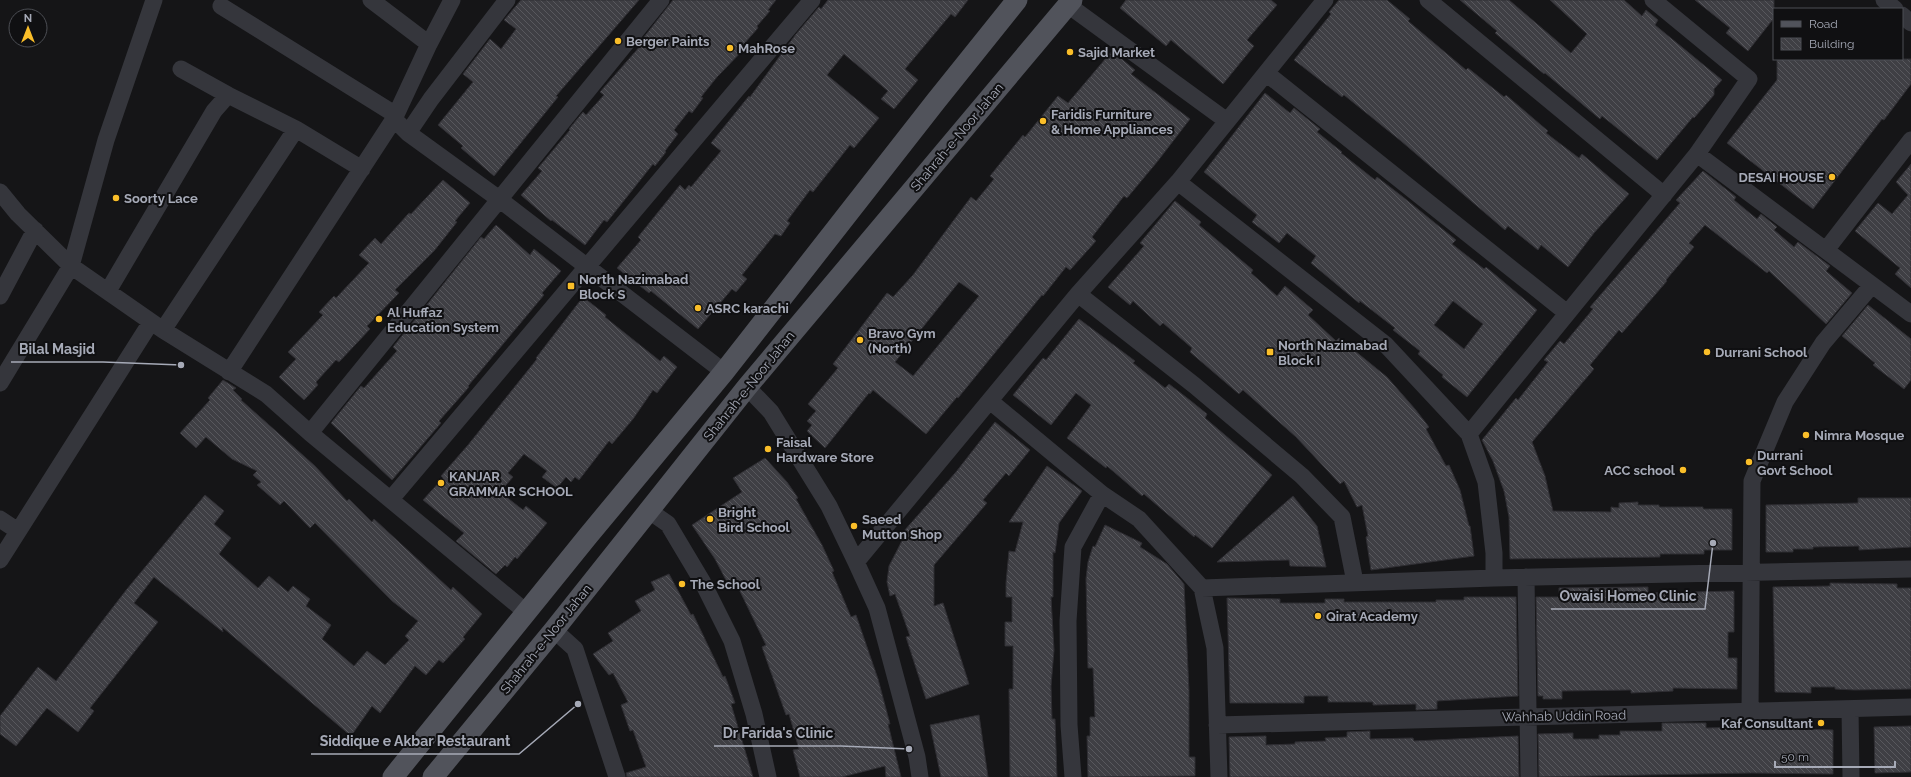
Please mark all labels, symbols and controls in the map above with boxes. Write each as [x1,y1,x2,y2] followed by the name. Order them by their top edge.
[8,8,48,48] north arrow
[1773,8,1903,60] legend
[24,12,32,25] text: N
[1809,17,1838,31] text: Road
[626,34,710,49] place label: Berger Paints
[613,36,623,46] marker: Berger Paints
[1809,37,1855,51] text: Building
[738,41,795,56] place label: MahRose
[725,43,735,53] marker: MahRose
[1078,45,1155,60] place label: Sajid Market
[1065,47,1075,57] marker: Sajid Market
[908,80,1006,194] street label: Shahrah-e-Noor Jahan
[1051,107,1173,137] place label: Faridis Furniture & Home Appliances
[1038,116,1048,126] marker: Faridis Furniture & Home Appliances
[1738,170,1824,185] place label: DESAI HOUSE
[1827,172,1837,182] marker: DESAI HOUSE
[124,191,198,206] place label: Soorty Lace
[111,193,121,203] marker: Soorty Lace
[579,272,688,302] place label: North Nazimabad Block S
[566,281,576,291] marker: North Nazimabad Block S
[706,301,789,316] place label: ASRC karachi
[693,303,703,313] marker: ASRC karachi
[387,305,499,335] place label: Al Huffaz Education System
[374,314,384,324] marker: Al Huffaz Education System
[868,326,936,356] place label: Bravo Gym (North)
[700,328,798,444] street label: Shahrah-e-Noor Jahan
[855,335,865,345] marker: Bravo Gym (North)
[11,336,103,362] callout: Bilal Masjid
[1278,338,1387,368] place label: North Nazimabad Block I
[19,341,95,357] text: Bilal Masjid
[1715,345,1808,360] place label: Durrani School
[1265,347,1275,357] marker: North Nazimabad Block I
[1702,347,1712,357] marker: Durrani School
[1814,428,1905,443] place label: Nimra Mosque
[1801,430,1811,440] marker: Nimra Mosque
[776,435,874,465] place label: Faisal Hardware Store
[763,444,773,454] marker: Faisal Hardware Store
[1757,448,1833,478] place label: Durrani Govt School
[1744,457,1754,467] marker: Durrani Govt School
[1604,463,1676,478] place label: ACC school
[1678,465,1688,475] marker: ACC school
[449,469,573,499] place label: KANJAR GRAMMAR SCHOOL
[436,478,446,488] marker: KANJAR GRAMMAR SCHOOL
[718,505,791,535] place label: Bright Bird School
[862,512,942,542] place label: Saeed Mutton Shop
[705,514,715,524] marker: Bright Bird School
[849,521,859,531] marker: Saeed Mutton Shop
[690,577,761,592] place label: The School
[677,579,687,589] marker: The School
[497,581,595,697] street label: Shahrah-e-Noor Jahan
[1551,583,1705,609] callout: Owaisi Homeo Clinic
[1559,588,1697,604] text: Owaisi Homeo Clinic
[1326,609,1418,624] place label: Qirat Academy
[1313,611,1323,621] marker: Qirat Academy
[1502,707,1626,725] street label: Wahhab Uddin Road
[1721,716,1813,731] place label: Kaf Consultant
[1816,718,1826,728] marker: Kaf Consultant
[714,720,841,746] callout: Dr Farida's Clinic
[723,725,833,741] text: Dr Farida's Clinic
[311,728,519,754] callout: Siddique e Akbar Restaurant
[320,733,511,749] text: Siddique e Akbar Restaurant
[1775,743,1895,769] scale bar
[1781,750,1809,764] text: 50 m

